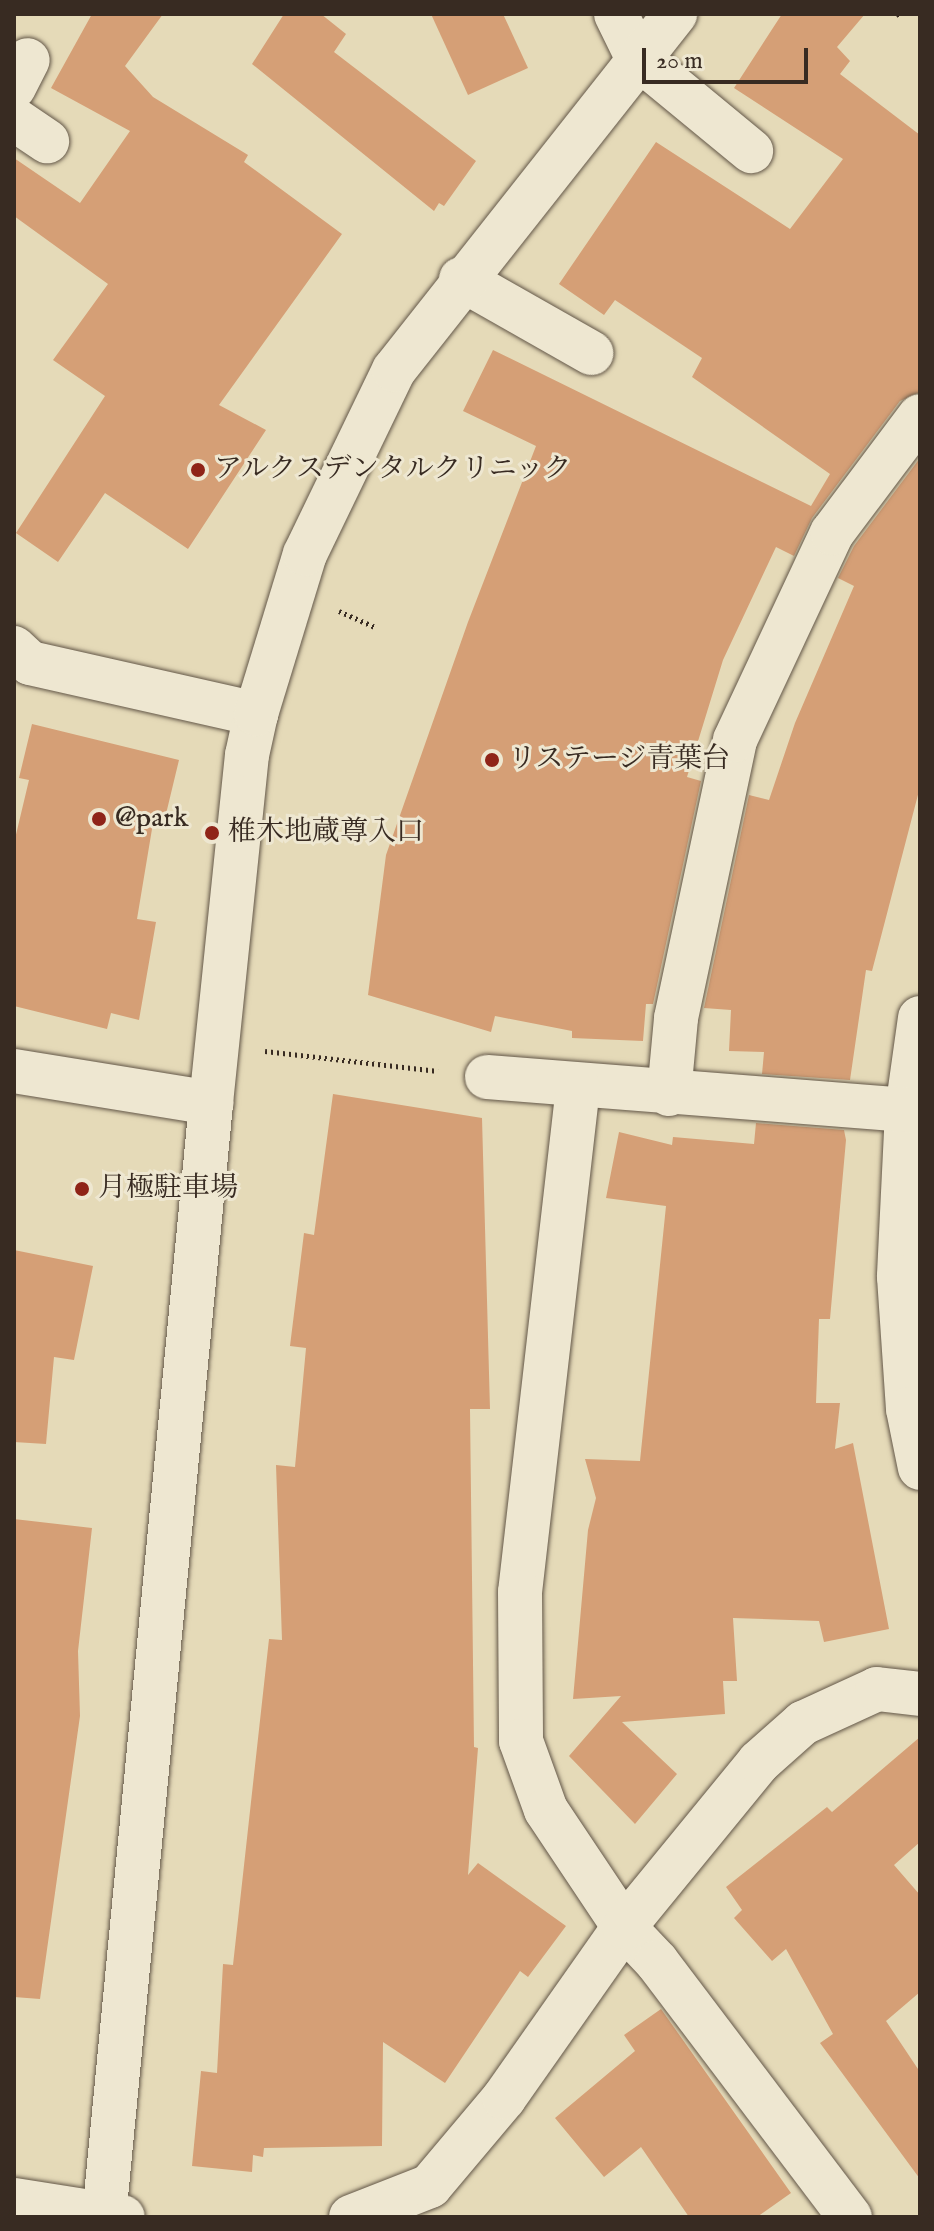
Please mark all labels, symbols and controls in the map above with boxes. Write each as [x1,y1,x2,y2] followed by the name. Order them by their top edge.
[646,32,812,82] scale bar
[656,46,703,77] text: 20 m
[214,453,578,487] place label: アルクスデンタルクリニック
[189,461,207,479] marker: アルクスデンタルクリニック
[508,743,732,777] place label: リステージ青葉台
[483,751,501,769] marker: リステージ青葉台
[115,802,188,836] place label: @park
[90,810,108,828] marker: @park
[228,816,424,850] place label: 椎木地蔵尊入口
[203,824,221,842] marker: 椎木地蔵尊入口
[98,1172,238,1206] place label: 月極駐車場
[73,1180,91,1198] marker: 月極駐車場

